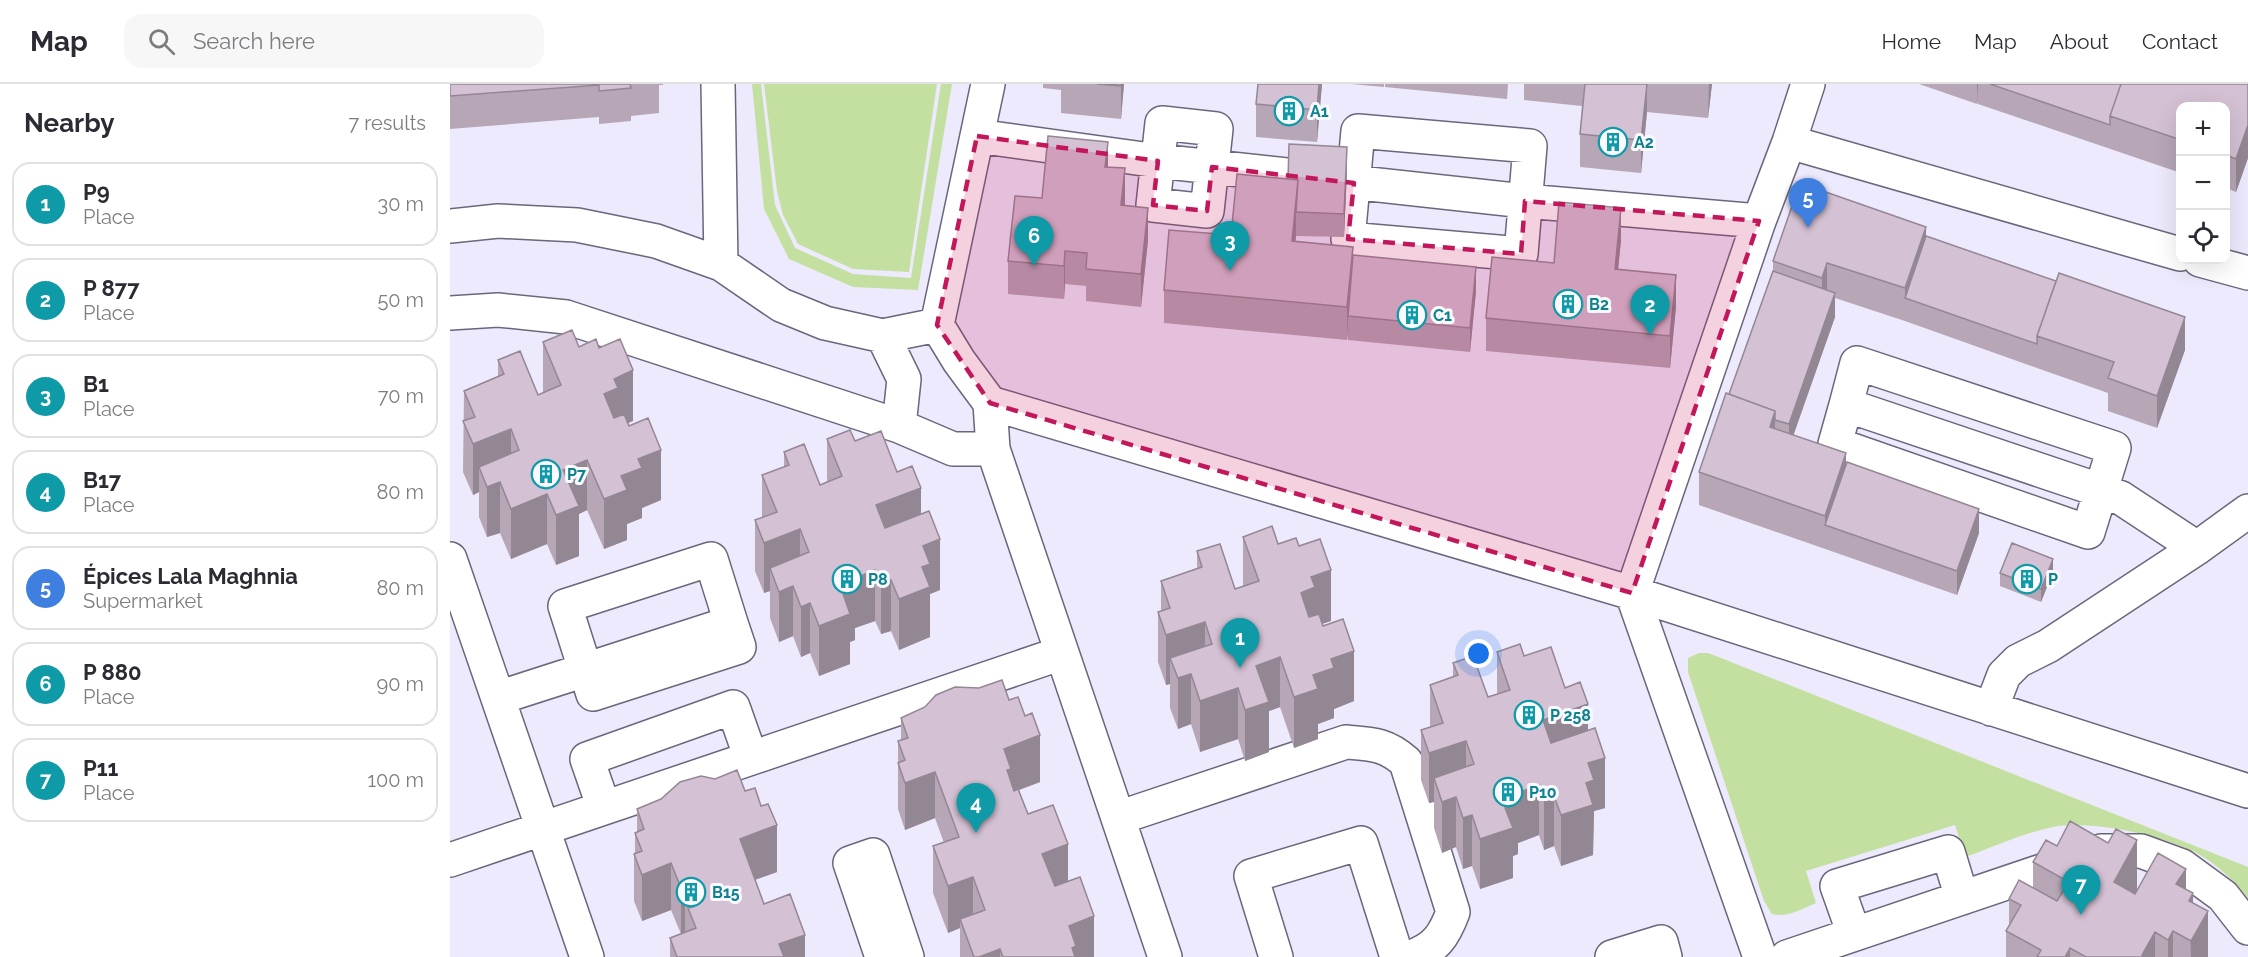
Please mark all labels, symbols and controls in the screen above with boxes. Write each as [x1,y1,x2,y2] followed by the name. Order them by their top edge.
[124,14,544,68] search box
[30,25,88,58] text: Map
[145,25,178,58] icon: search
[193,28,315,54] text: Search here
[1882,29,1941,54] text: Home
[1974,29,2017,54] text: Map
[2050,29,2109,54] text: About
[2142,29,2218,54] text: Contact
[1273,95,1305,127] building icon: A1
[1310,102,1329,121] place label: A1
[2176,102,2230,264] map controls
[2176,102,2230,156] button: +
[24,108,114,138] text: Nearby
[348,111,426,135] text: 7 results
[1597,126,1629,158] building icon: A2
[1634,133,1654,152] place label: A2
[2176,156,2230,210] button: −
[1788,178,1828,228] pin: 5
[83,179,110,205] text: P9
[41,192,50,216] text: 1
[378,192,424,216] text: 30 m
[83,205,134,229] text: Place
[2176,210,2230,264] button: locate
[1014,216,1054,266] pin: 6
[1210,222,1250,271] pin: 3
[83,275,140,301] text: P 877
[1630,286,1670,335] pin: 2
[40,288,51,312] text: 2
[377,288,424,312] text: 50 m
[1552,288,1584,320] building icon: B2
[1589,295,1609,314] place label: B2
[1396,299,1428,331] building icon: C1
[83,301,134,325] text: Place
[1433,306,1452,325] place label: C1
[83,371,109,397] text: B1
[40,384,51,408] text: 3
[378,384,424,408] text: 70 m
[83,397,134,421] text: Place
[530,458,562,490] building icon: P7
[567,465,586,484] place label: P7
[83,467,121,493] text: B17
[40,480,51,504] text: 4
[376,480,424,504] text: 80 m
[83,493,134,517] text: Place
[83,563,298,589] text: Épices Lala Maghnia
[831,563,863,595] building icon: P8
[2011,563,2043,595] building icon: P
[868,570,888,589] place label: P8
[2048,570,2058,589] place label: P
[40,576,51,600] text: 5
[376,576,424,600] text: 80 m
[83,589,203,613] text: Supermarket
[1220,618,1260,668] pin: 1
[1464,639,1493,668] your location
[83,659,141,685] text: P 880
[39,672,52,696] text: 6
[377,672,424,696] text: 90 m
[83,685,134,709] text: Place
[1513,699,1545,731] building icon: P 258
[1550,706,1591,725] place label: P 258
[83,755,118,781] text: P11
[40,768,51,792] text: 7
[367,768,424,792] text: 100 m
[1492,776,1524,808] building icon: P10
[83,781,134,805] text: Place
[1529,783,1557,802] place label: P10
[956,784,996,833] pin: 4
[2062,866,2100,915] pin: 7
[675,876,707,908] building icon: B15
[712,883,740,902] place label: B15

